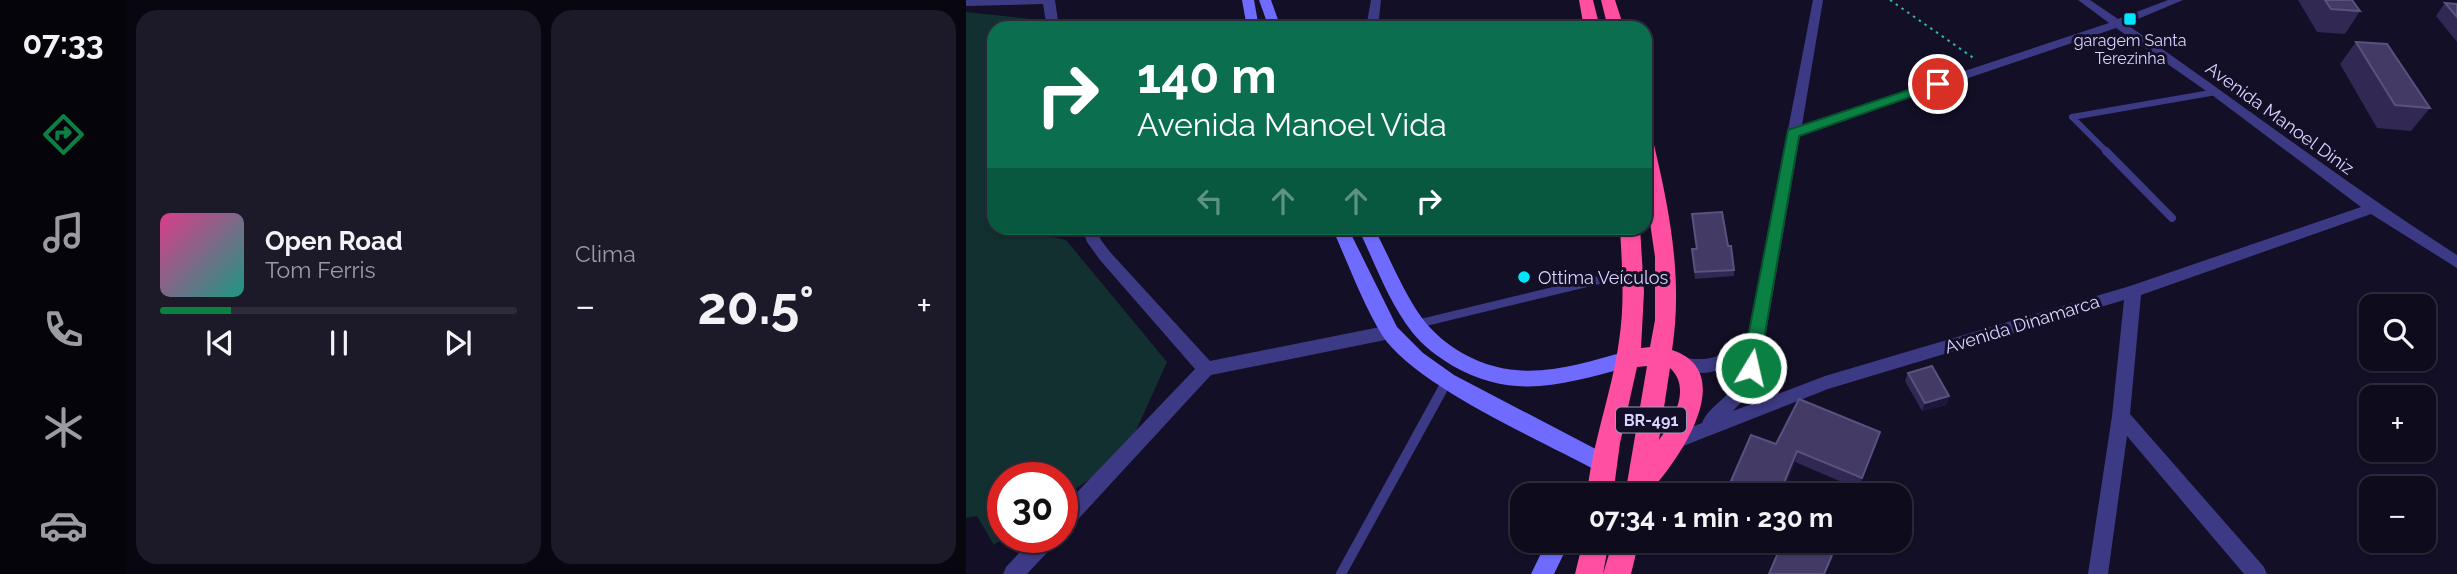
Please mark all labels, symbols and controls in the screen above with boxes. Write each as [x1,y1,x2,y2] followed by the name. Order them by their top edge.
[2122,11,2138,27] marker: garagem Santa Terezinha
[22,24,104,61] text: 07:33
[2074,31,2186,68] place label: garagem Santa Terezinha
[1137,47,1277,104] text: 140 m
[1022,49,1113,140] icon: right
[1908,54,1968,114] pin
[2202,57,2358,179] street label: Avenida Manoel Diniz
[1919,65,1957,103] icon: arrive
[1137,106,1447,143] text: Avenida Manoel Vida
[39,110,88,159] icon: directions
[1191,182,1229,220] icon: left
[1264,182,1302,220] icon: ahead
[1337,182,1375,220] icon: ahead
[1410,182,1448,220] icon: right
[39,208,88,257] icon: music
[265,226,403,256] text: Open Road
[575,240,636,267] text: Clima
[265,256,376,283] text: Tom Ferris
[1538,267,1669,288] place label: Ottima Veículos
[1516,269,1532,285] marker: Ottima Veículos
[698,275,814,336] text: 20.5°
[575,283,595,328] text: −
[916,283,932,328] text: +
[1942,290,2102,358] street label: Avenida Dinamarca
[2359,294,2436,553] map controls
[2359,294,2436,371] button: search
[39,305,88,354] icon: phone
[201,324,239,362] icon: previous
[320,324,358,362] icon: pause
[439,324,477,362] icon: next
[1714,331,1788,405] position arrow
[2359,385,2436,462] button: +
[39,403,88,452] icon: climate
[1616,408,1686,432] road number: BR-491
[987,462,1078,553] speed limit sign: 30
[2359,476,2436,553] button: −
[39,501,88,550] icon: car
[1589,503,1833,533] text: 07:34 · 1 min · 230 m

